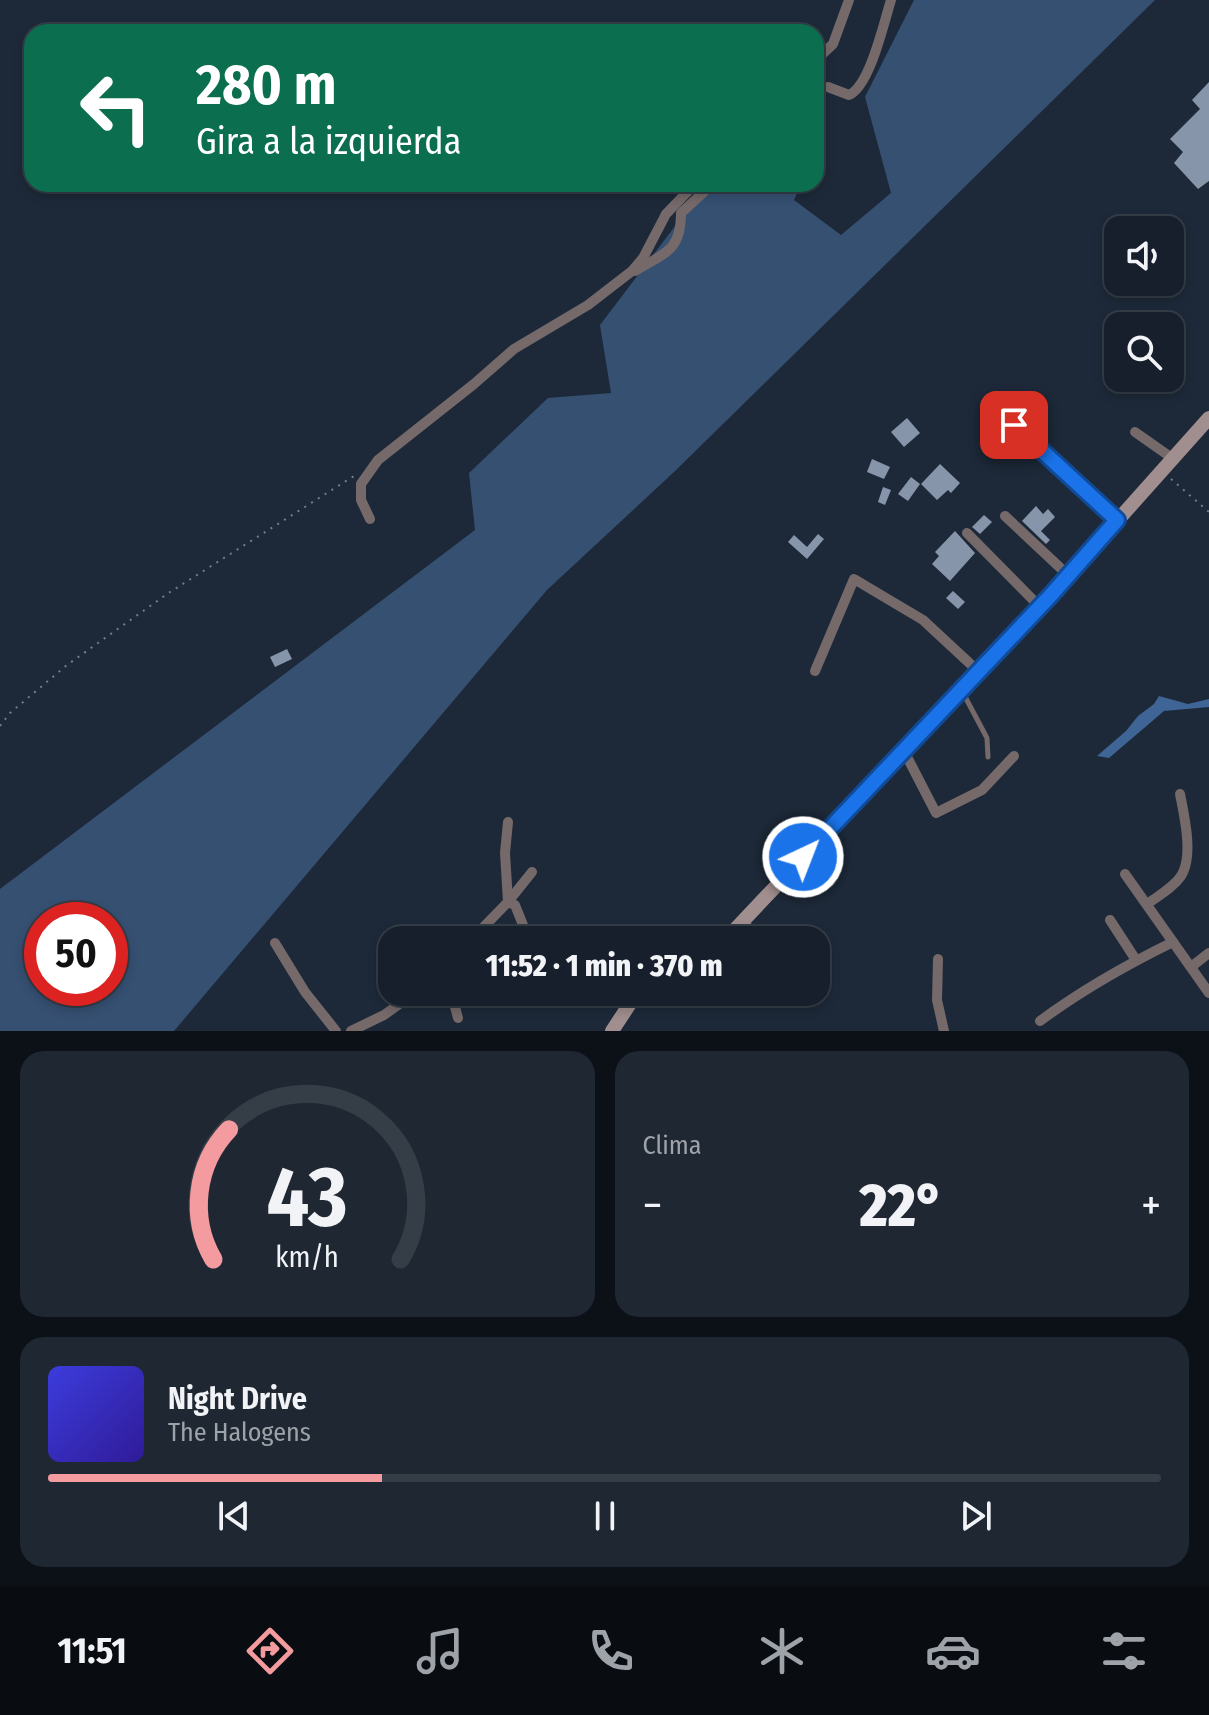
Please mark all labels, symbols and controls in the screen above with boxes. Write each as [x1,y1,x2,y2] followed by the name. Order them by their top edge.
[196,52,336,119] text: 280 m
[64,56,168,160] icon: left
[196,120,461,164] text: Gira a la izquierda
[1104,216,1184,392] map controls
[1104,216,1184,296] button: sound
[1104,312,1184,392] button: search
[980,391,1048,459] pin
[992,403,1036,447] icon: arrive
[761,815,845,899] position arrow
[24,902,128,1006] speed limit sign: 50
[486,948,722,984] text: 11:52 · 1 min · 370 m
[643,1130,702,1161] text: Clima
[267,1148,348,1248] text: 43
[859,1170,944,1242] text: 22°
[643,1179,662,1232] text: −
[1141,1179,1161,1232] text: +
[275,1240,339,1275] text: km/h
[168,1381,307,1417] text: Night Drive
[168,1417,311,1448] text: The Halogens
[212,1494,256,1538] icon: previous
[583,1494,627,1538] icon: pause
[954,1494,998,1538] icon: next
[242,1623,298,1679] icon: directions
[412,1623,468,1679] icon: music
[583,1623,639,1679] icon: phone
[754,1623,810,1679] icon: climate
[925,1623,981,1679] icon: car
[1096,1623,1152,1679] icon: filters
[57,1629,127,1673] text: 11:51

